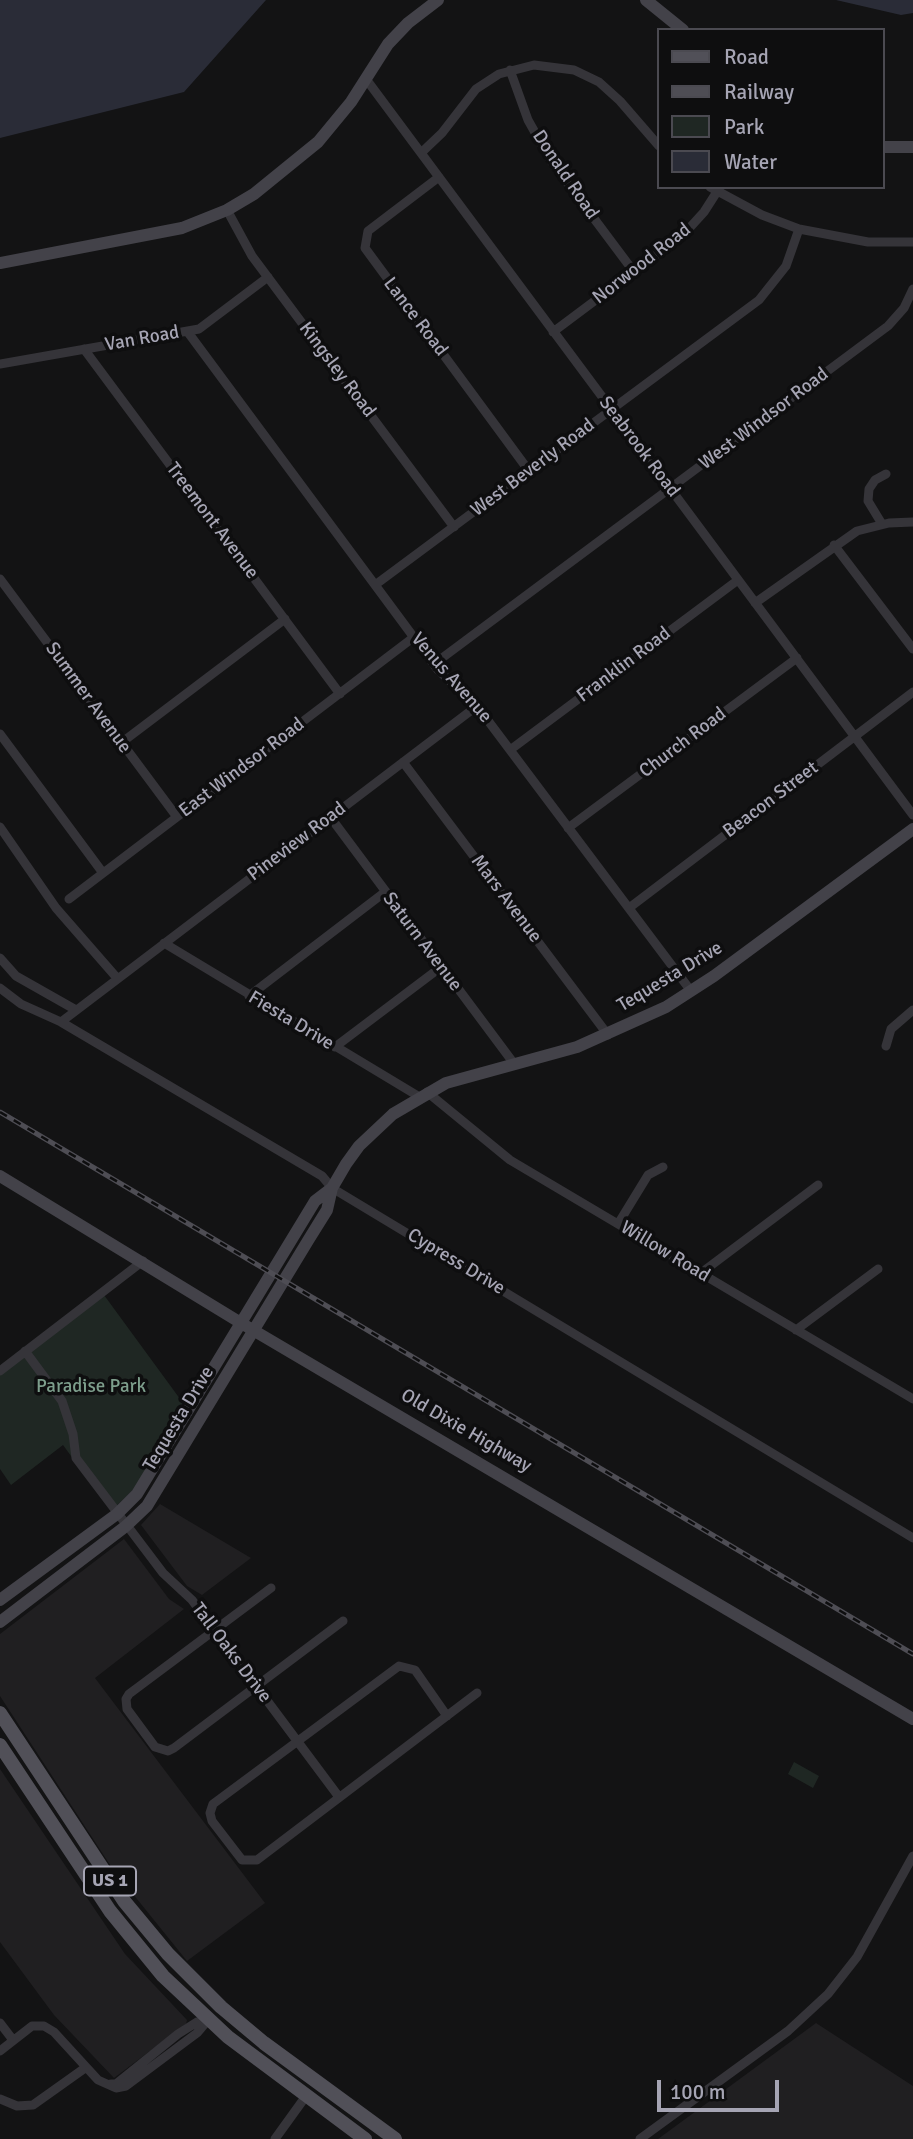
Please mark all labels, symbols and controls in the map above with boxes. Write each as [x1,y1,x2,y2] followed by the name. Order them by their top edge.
[657,28,885,189] legend
[724,44,769,70] text: Road
[724,79,794,105] text: Railway
[724,114,764,140] text: Park
[527,126,603,224] street label: Donald Road
[724,149,777,175] text: Water
[588,219,696,309] street label: Norwood Road
[378,273,452,361] street label: Lance Road
[294,318,380,422] street label: Kingsley Road
[103,321,181,357] street label: Van Road
[695,363,833,475] street label: West Windsor Road
[594,392,684,502] street label: Seabrook Road
[467,414,599,522] street label: West Beverly Road
[161,458,263,584] street label: Treemont Avenue
[573,622,675,708] street label: Franklin Road
[406,628,496,728] street label: Venus Avenue
[40,638,136,758] street label: Summer Avenue
[635,703,731,783] street label: Church Road
[175,713,309,823] street label: East Windsor Road
[719,757,823,843] street label: Beacon Street
[243,798,351,886] street label: Pineview Road
[466,851,546,947] street label: Mars Avenue
[377,888,467,996] street label: Saturn Avenue
[613,937,727,1017] street label: Tequesta Drive
[244,987,338,1055] street label: Fiesta Drive
[616,1216,714,1288] street label: Willow Road
[403,1224,509,1300] street label: Cypress Drive
[139,1362,219,1476] street label: Tequesta Drive
[36,1376,146,1398] park label: Paradise Park
[397,1384,535,1478] street label: Old Dixie Highway
[186,1599,276,1707] street label: Tall Oaks Drive
[84,1867,136,1896] road number: US 1
[661,2066,783,2110] scale bar
[670,2079,725,2105] text: 100 m

